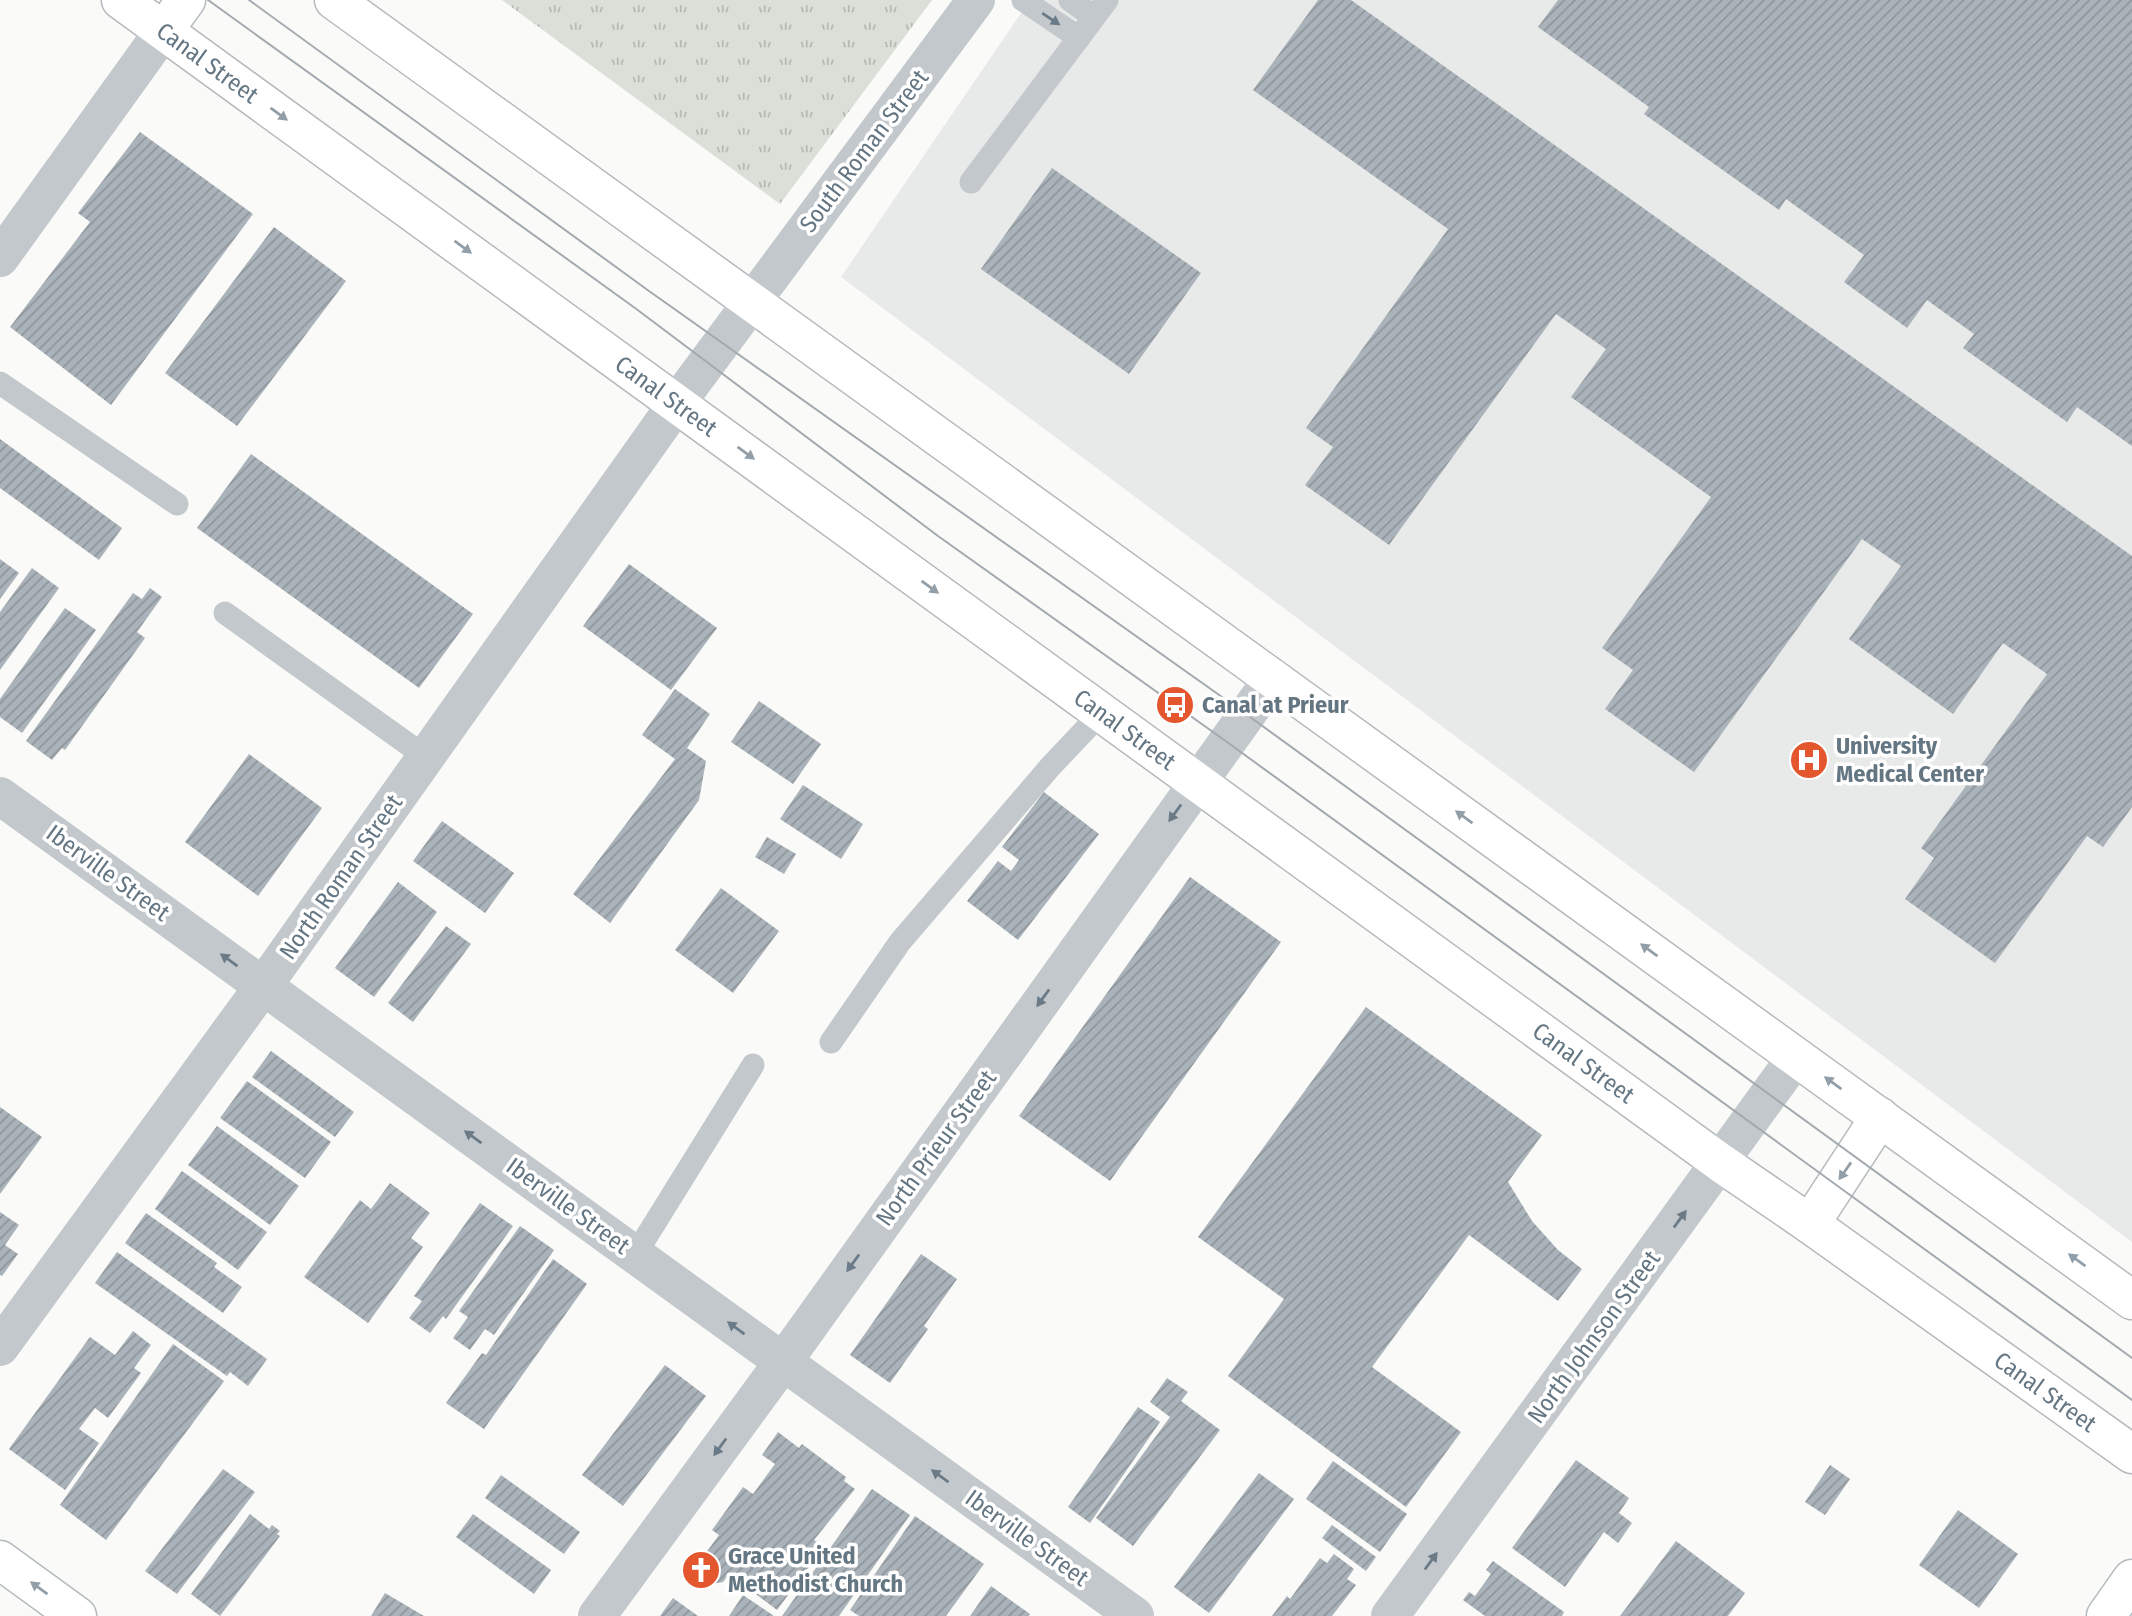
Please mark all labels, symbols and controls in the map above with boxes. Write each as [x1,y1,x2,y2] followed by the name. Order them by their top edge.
[1042,12,1060,26] one-way arrow
[151,17,264,109] street label: Canal Street
[794,64,934,238] street label: South Roman Street
[270,107,288,121] one-way arrow
[454,240,472,254] one-way arrow
[610,350,723,443] street label: Canal Street
[737,446,755,460] one-way arrow
[921,580,939,594] one-way arrow
[1068,683,1181,776] street label: Canal Street
[1154,684,1196,726] bus stop icon: Canal at Prieur
[1202,691,1349,719] place label: Canal at Prieur
[1836,732,1984,788] place label: University Medical Center
[1788,739,1830,781] hospital icon: University Medical Center
[274,789,408,965] street label: North Roman Street
[1168,804,1182,822] one-way arrow
[1455,810,1473,824] one-way arrow
[41,819,175,927] street label: Iberville Street
[1640,943,1658,957] one-way arrow
[220,953,238,967] one-way arrow
[1036,989,1050,1007] one-way arrow
[1527,1017,1640,1109] street label: Canal Street
[870,1065,1002,1231] street label: North Prieur Street
[1824,1076,1842,1090] one-way arrow
[464,1130,482,1144] one-way arrow
[501,1152,635,1260] street label: Iberville Street
[1839,1161,1852,1180] one-way arrow
[1673,1210,1687,1228] one-way arrow
[1522,1245,1666,1429] street label: North Johnson Street
[2068,1253,2086,1267] one-way arrow
[847,1254,861,1272] one-way arrow
[727,1321,745,1335] one-way arrow
[1989,1346,2102,1438] street label: Canal Street
[713,1438,727,1456] one-way arrow
[931,1469,949,1483] one-way arrow
[960,1484,1094,1592] street label: Iberville Street
[728,1542,903,1598] place label: Grace United Methodist Church
[680,1549,722,1591] church icon: Grace United Methodist Church
[1423,1552,1437,1570] one-way arrow
[30,1581,48,1595] one-way arrow

